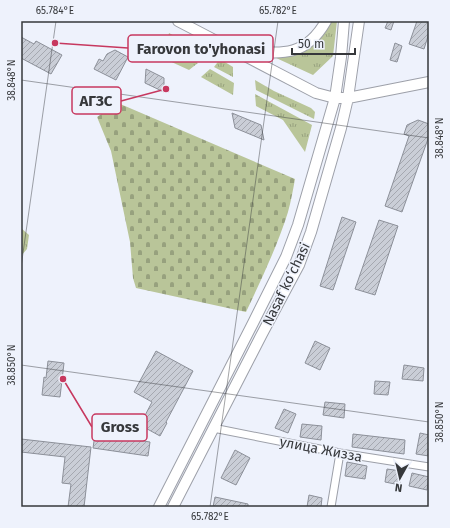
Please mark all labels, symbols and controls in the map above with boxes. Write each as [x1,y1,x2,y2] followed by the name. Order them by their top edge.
[36,5,74,17] text: 65.784°E
[259,5,297,17] text: 65.782°E
[292,30,355,56] scale bar
[128,35,273,62] callout: Farovon to'yhonasi
[298,37,324,51] text: 50 m
[137,40,265,58] text: Farovon to'yhonasi
[6,59,18,101] text: 38.848°N
[72,87,121,114] callout: АГЗС
[79,92,113,110] text: АГЗС
[434,117,446,159] text: 38.848°N
[259,240,314,329] street label: Nasaf ko‘chasi
[6,344,18,386] text: 38.850°N
[434,401,446,443] text: 38.850°N
[92,414,147,441] callout: Gross
[101,418,139,436] text: Gross
[278,433,364,466] street label: улица Жизза
[380,458,420,498] north arrow
[394,480,403,494] text: N
[191,511,229,523] text: 65.782°E

